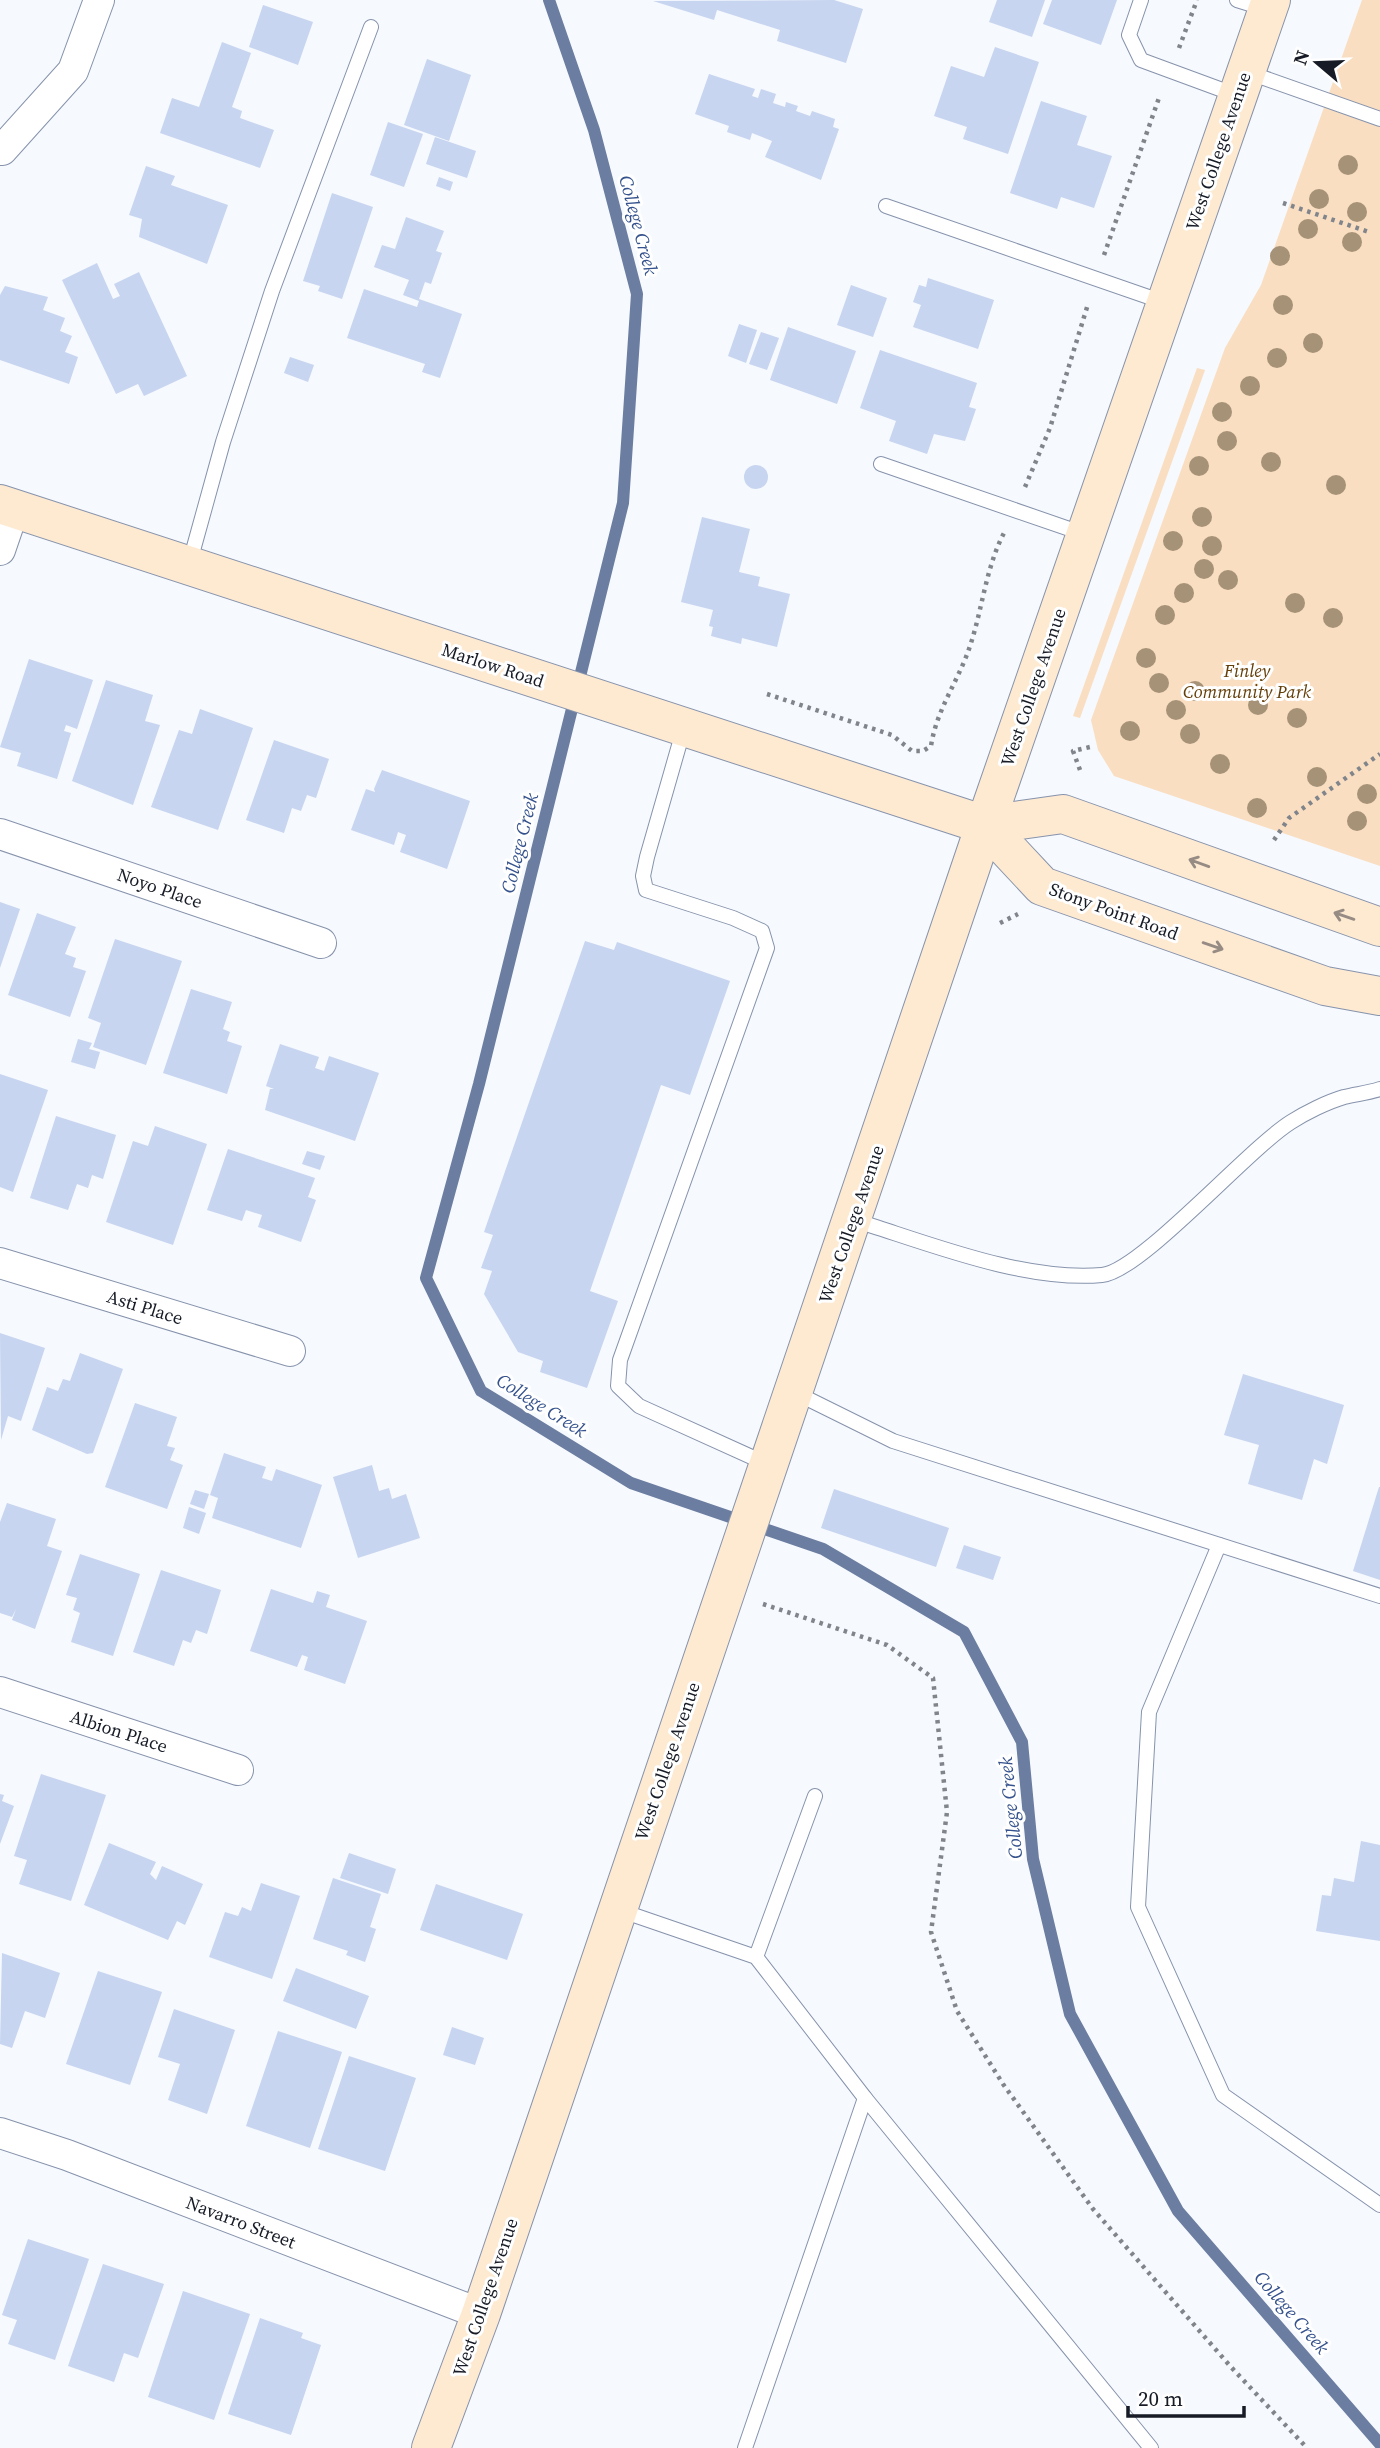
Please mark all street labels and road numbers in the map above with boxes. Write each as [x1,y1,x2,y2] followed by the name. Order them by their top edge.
[1179,69,1257,233] street label: West College Avenue
[994,605,1072,769] street label: West College Avenue
[439,637,547,693] street label: Marlow Road
[114,862,206,914] street label: Noyo Place
[1046,876,1182,946] street label: Stony Point Road
[812,1142,890,1306] street label: West College Avenue
[104,1284,186,1330] street label: Asti Place
[628,1679,706,1843] street label: West College Avenue
[67,1704,171,1758] street label: Albion Place
[183,2190,299,2254] street label: Navarro Street
[446,2215,524,2379] street label: West College Avenue

